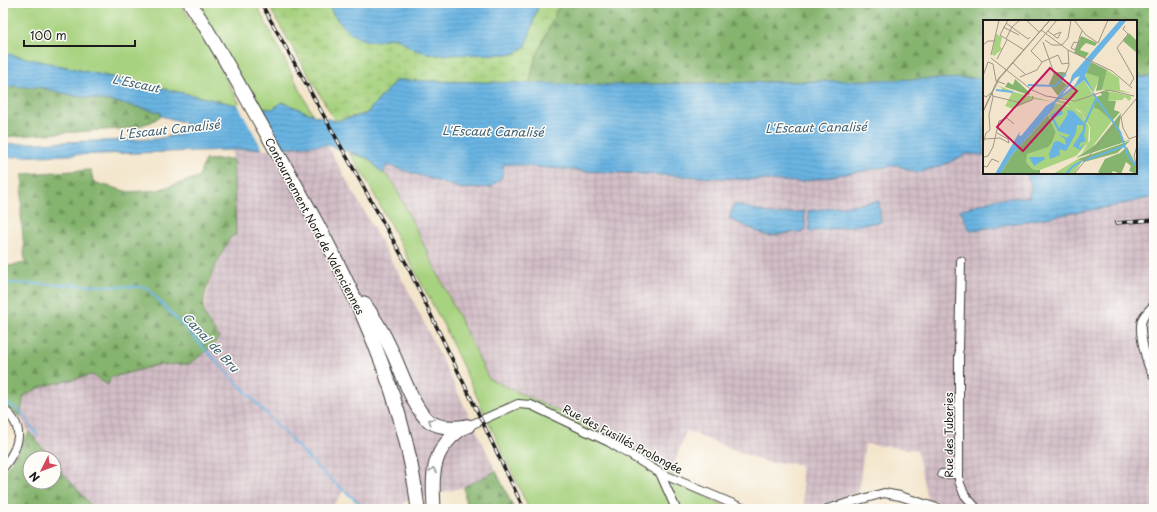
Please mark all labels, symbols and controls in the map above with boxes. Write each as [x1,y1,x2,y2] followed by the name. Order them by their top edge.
[983,20,1137,174] inset map
[24,22,135,48] scale bar
[30,26,67,44] text: 100 m
[111,69,163,97] water label: L'Escaut
[117,115,222,143] water label: L'Escaut Canalisé
[765,117,869,137] water label: L'Escaut Canalisé
[442,121,546,141] water label: L'Escaut Canalisé
[261,134,369,318] street label: Contournement Nord de Valenciennes
[179,308,244,377] water label: Canal de Bru
[940,392,957,478] street label: Rue des Tuberies
[560,400,686,478] street label: Rue des Fusillés Prolongée
[428,419,435,426] one-way arrow
[22,450,62,490] north arrow
[429,467,437,473] one-way arrow
[25,468,43,486] text: N

